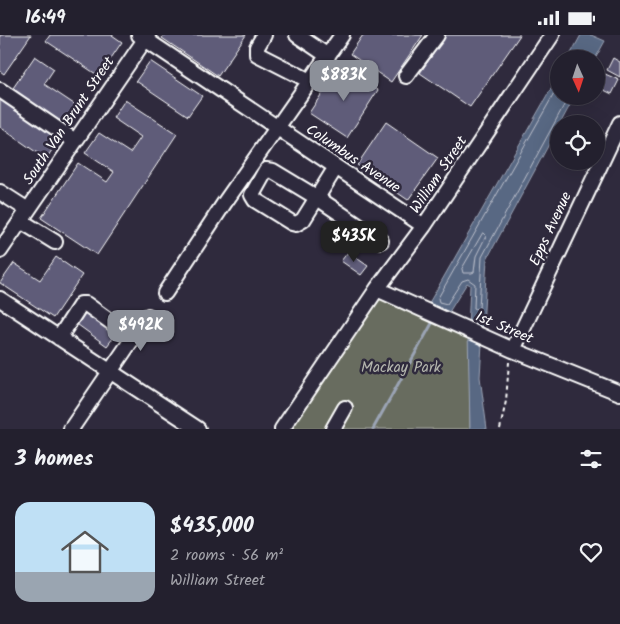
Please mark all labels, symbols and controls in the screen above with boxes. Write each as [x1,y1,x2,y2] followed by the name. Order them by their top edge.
[25,3,66,33] text: 16:49
[550,50,605,105] north arrow
[550,50,605,170] map controls
[17,52,121,190] street label: South Van Brunt Street
[309,59,379,102] pin: $883K
[321,63,367,88] text: $883K
[550,115,605,170] button: locate
[301,118,406,200] street label: Columbus Avenue
[404,131,474,219] street label: William Street
[523,188,579,270] street label: Epps Avenue
[319,221,389,263] pin: $435K
[332,224,376,249] text: $435K
[471,305,537,351] street label: 1st Street
[106,309,176,352] pin: $492K
[118,313,164,338] text: $492K
[361,356,442,380] park label: Mackay Park
[15,443,93,476] text: 3 homes
[577,445,605,473] icon: filters
[170,510,254,543] text: $435,000
[55,522,115,582] icon: home
[577,538,605,566] icon: heart
[170,543,283,568] text: 2 rooms · 56 m²
[170,568,265,593] text: William Street

